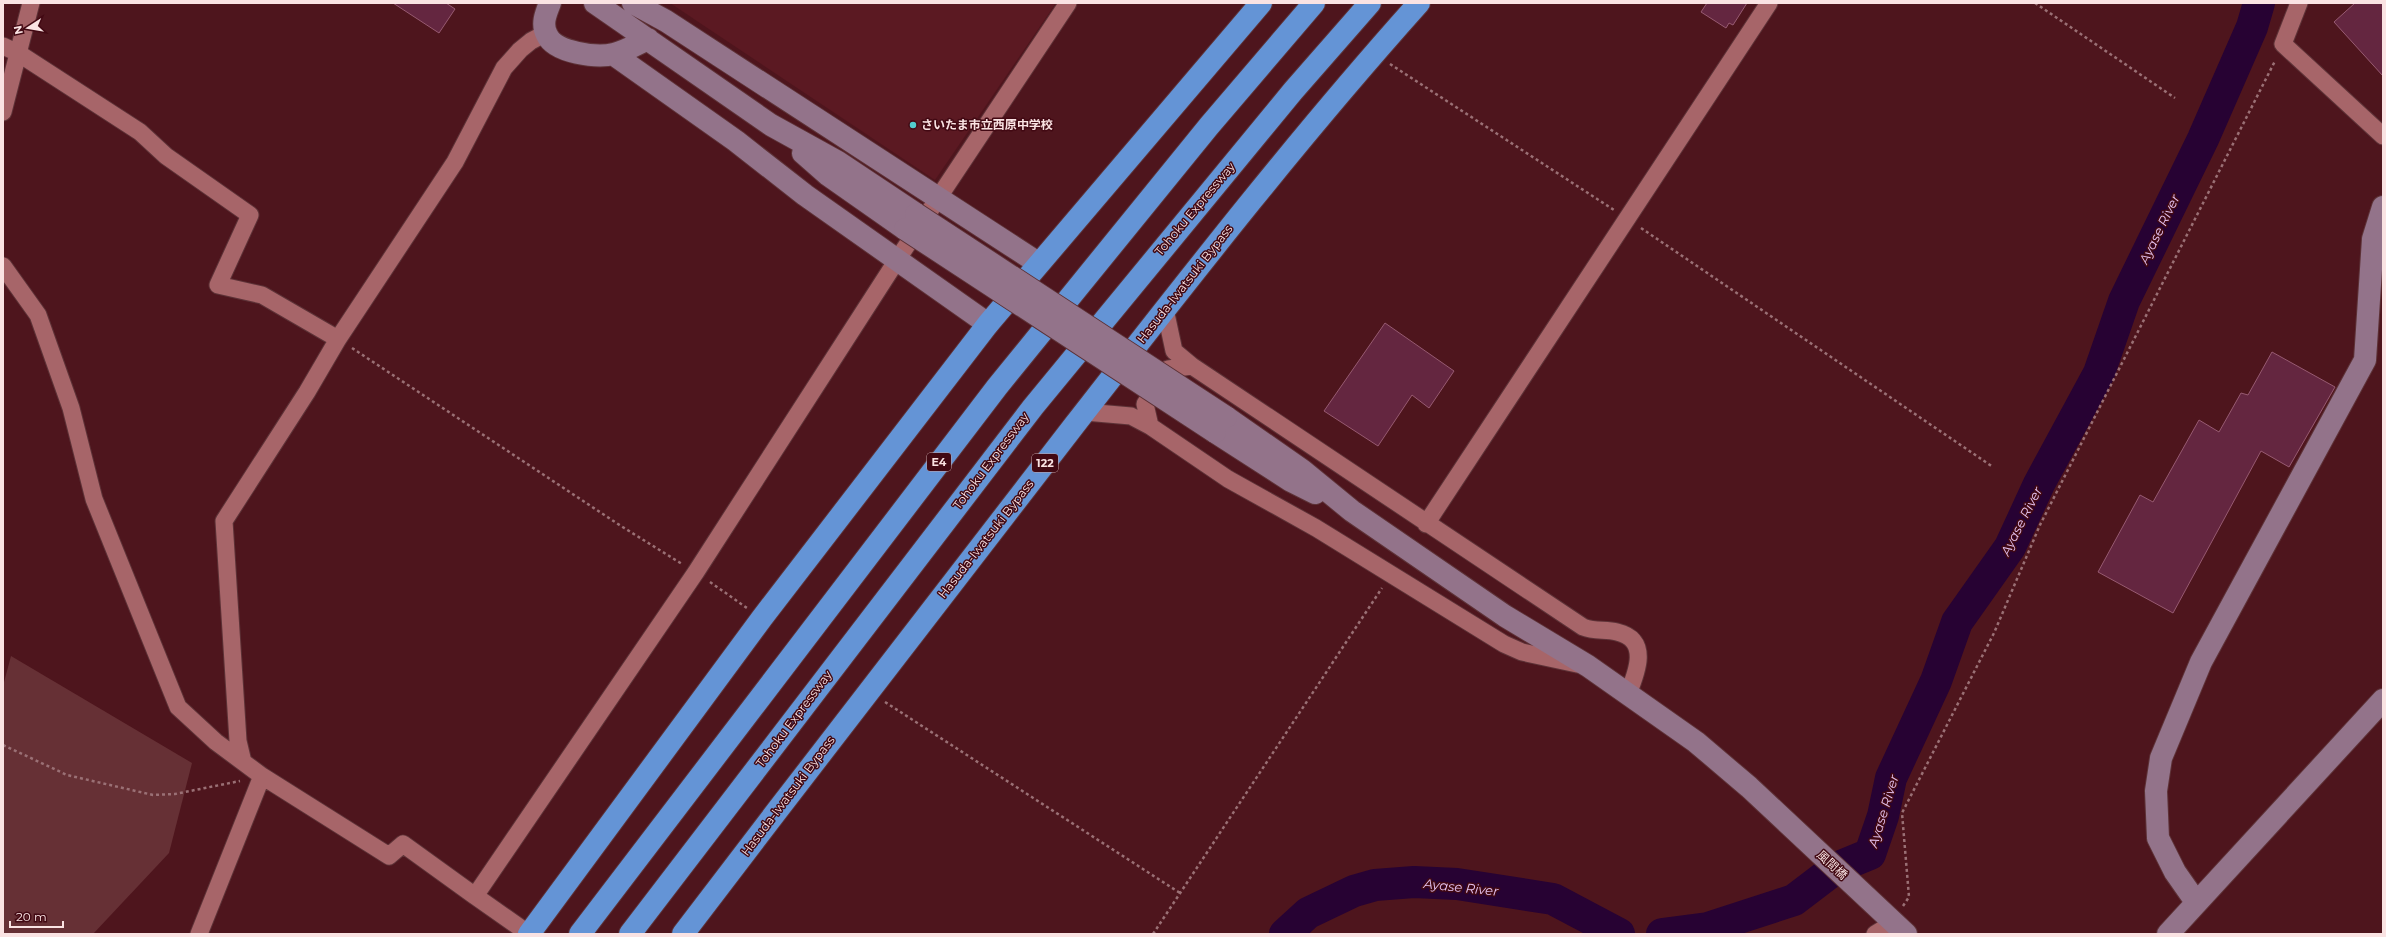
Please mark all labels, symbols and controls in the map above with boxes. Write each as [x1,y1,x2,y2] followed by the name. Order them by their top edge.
[8,8,48,48] north arrow
[10,24,26,36] text: N
[921,117,1053,132] place label: さいたま市立西原中学校
[908,120,918,130] marker: さいたま市立西原中学校
[1151,159,1238,258] street label: Tohoku Expressway
[2135,191,2183,267] water label: Ayase River
[1134,221,1236,346] street label: Hasuda-Iwatsuki Bypass
[949,409,1032,512] street label: Tohoku Expressway
[927,453,951,471] road number: E4
[1032,454,1058,472] road number: 122
[935,476,1037,601] street label: Hasuda-Iwatsuki Bypass
[1996,483,2046,559] water label: Ayase River
[752,667,835,770] street label: Tohoku Expressway
[738,733,838,859] street label: Hasuda-Iwatsuki Bypass
[1864,772,1902,850] water label: Ayase River
[1814,847,1851,882] street label: 風間橋
[1422,875,1500,899] water label: Ayase River
[10,903,63,929] scale bar
[16,909,47,924] text: 20 m

